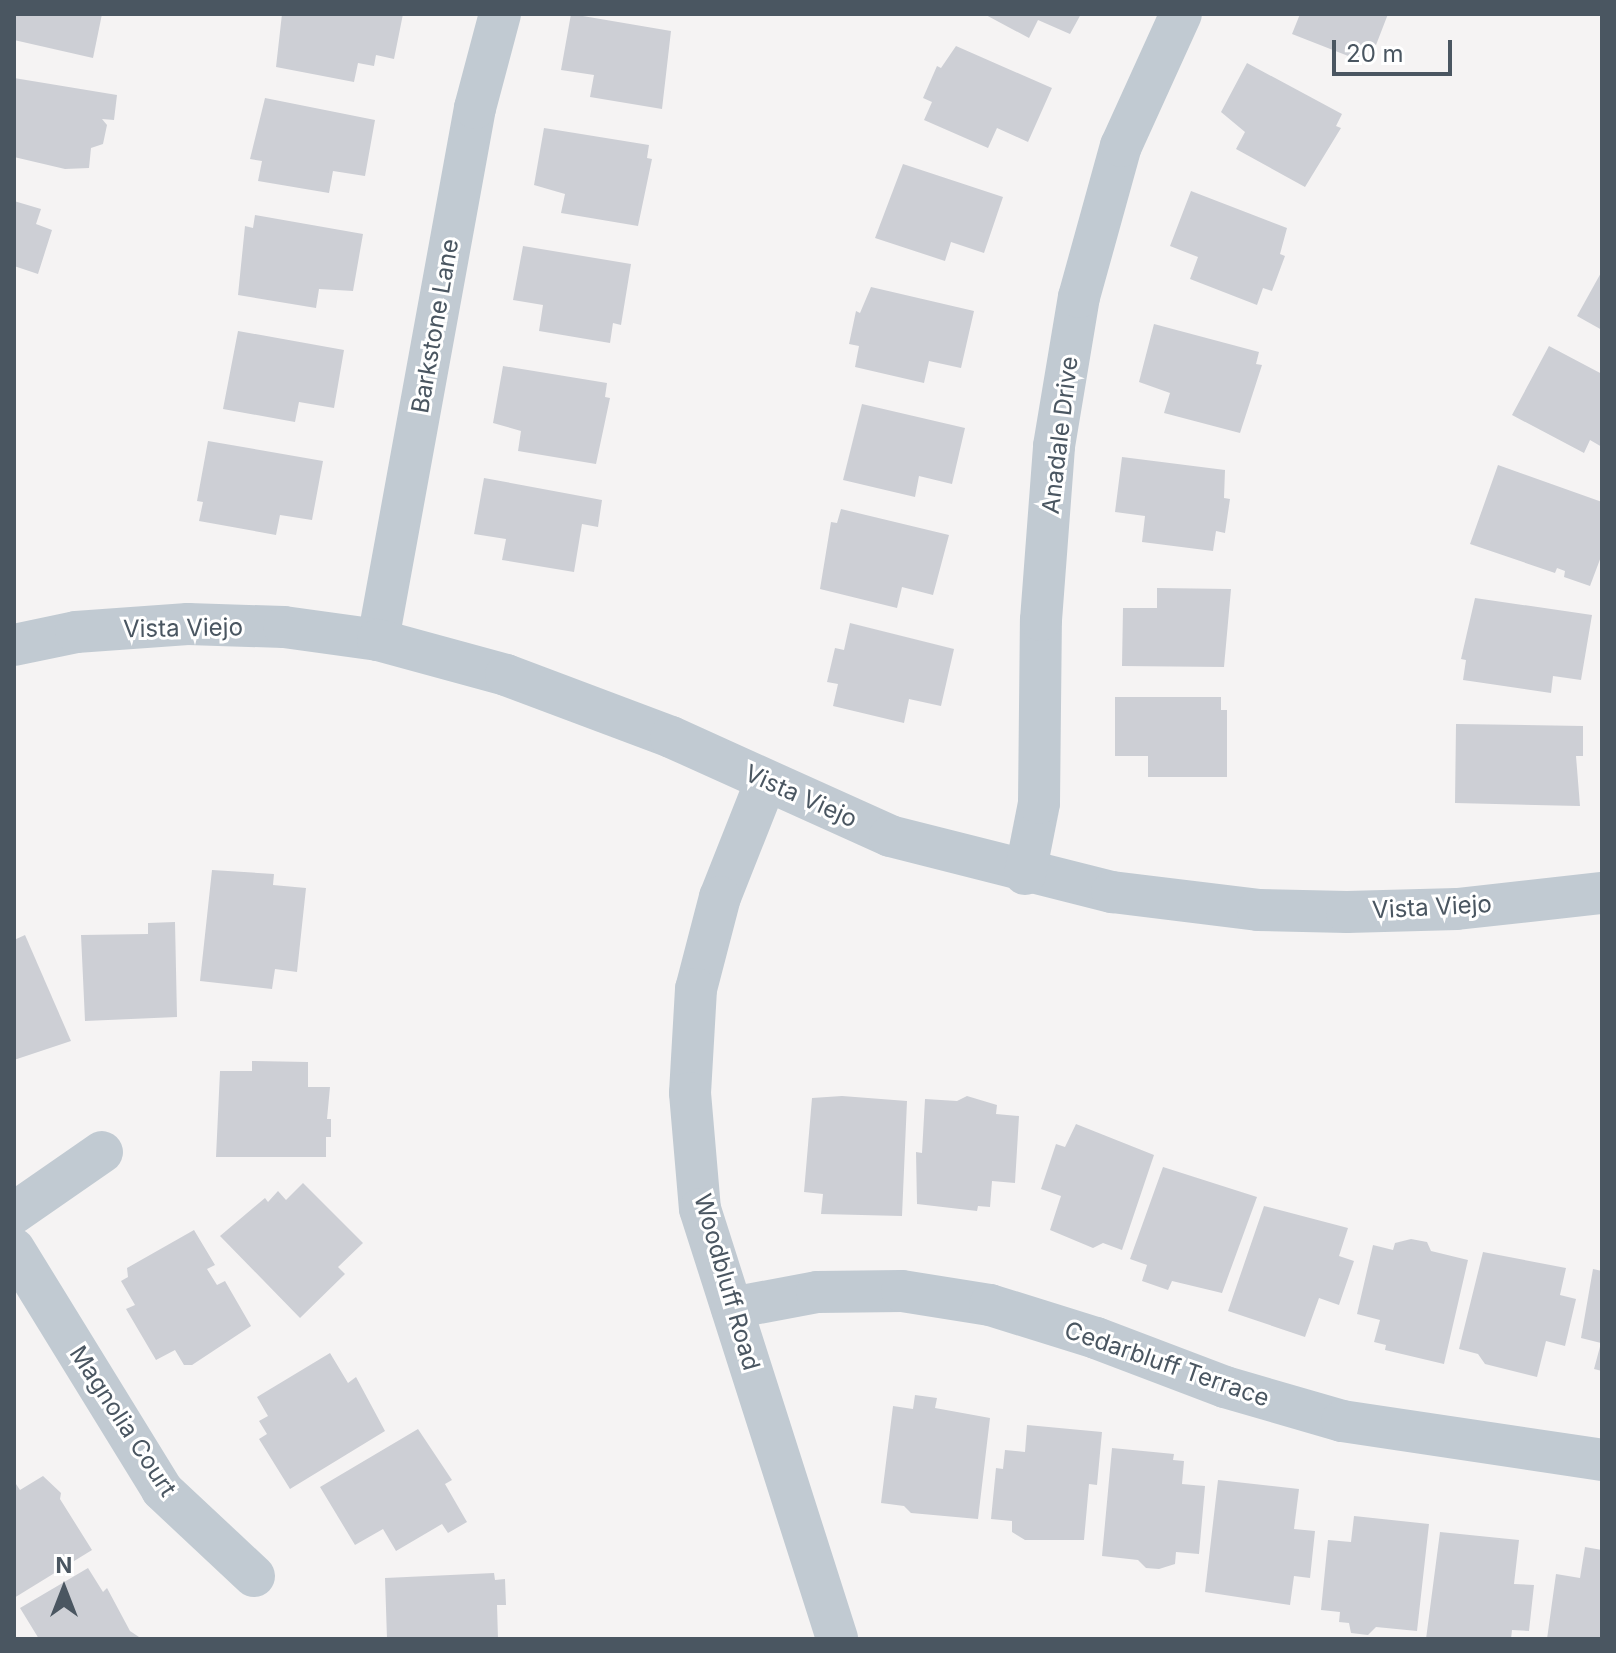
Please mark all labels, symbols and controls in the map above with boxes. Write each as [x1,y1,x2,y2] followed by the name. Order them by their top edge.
[1336,24,1456,74] scale bar
[1346,39,1404,68] text: 20 m
[405,237,465,415] street label: Barkstone Lane
[1036,355,1084,515] street label: Anadale Drive
[123,613,243,643] street label: Vista Viejo
[740,758,862,834] street label: Vista Viejo
[1371,889,1493,925] street label: Vista Viejo
[688,1191,766,1373] street label: Woodbluff Road
[1061,1315,1273,1413] street label: Cedarbluff Terrace
[64,1340,182,1502] street label: Magnolia Court
[24,1549,104,1629] north arrow
[56,1552,72,1578] text: N

